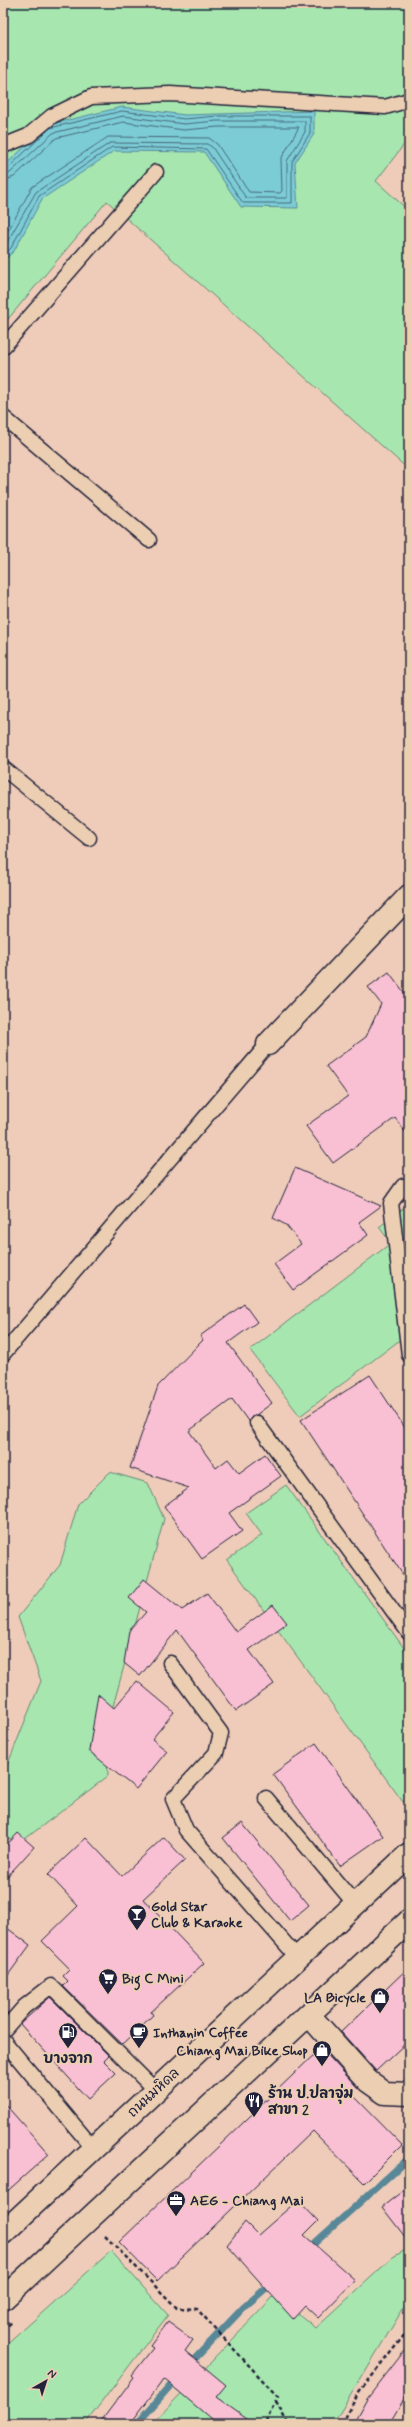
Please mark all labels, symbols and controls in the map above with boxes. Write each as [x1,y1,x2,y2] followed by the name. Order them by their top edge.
[151,1898,243,1932] place label: Gold Star Club & Karaoke
[126,1903,148,1931] bar icon: Gold Star Club & Karaoke
[97,1967,119,1995] supermarket icon: Big C Mini
[122,1970,184,1991] place label: Big C Mini
[369,1986,391,2014] shop icon: LA Bicycle
[304,1989,366,2007] place label: LA Bicycle
[57,2021,79,2049] fuel station icon: บางจาก
[128,2021,150,2049] cafe icon: Inthanin Coffee
[153,2024,248,2042] place label: Inthanin Coffee
[311,2039,333,2067] shop icon: Chiang Mai Bike Shop
[176,2042,308,2061] place label: Chiang Mai Bike Shop
[43,2050,93,2068] place label: บางจาก
[124,2064,183,2121] street label: ถนนมหิดล
[268,2083,353,2119] place label: ร้าน ป.ปลาจุ่ม สาขา 2
[243,2090,265,2118] restaurant icon: ร้าน ป.ปลาจุ่ม สาขา 2
[165,2189,187,2217] office icon: AEG - Chiang Mai
[190,2192,304,2211] place label: AEG - Chiang Mai
[26,2361,66,2401] north arrow
[44,2366,59,2382] text: N

